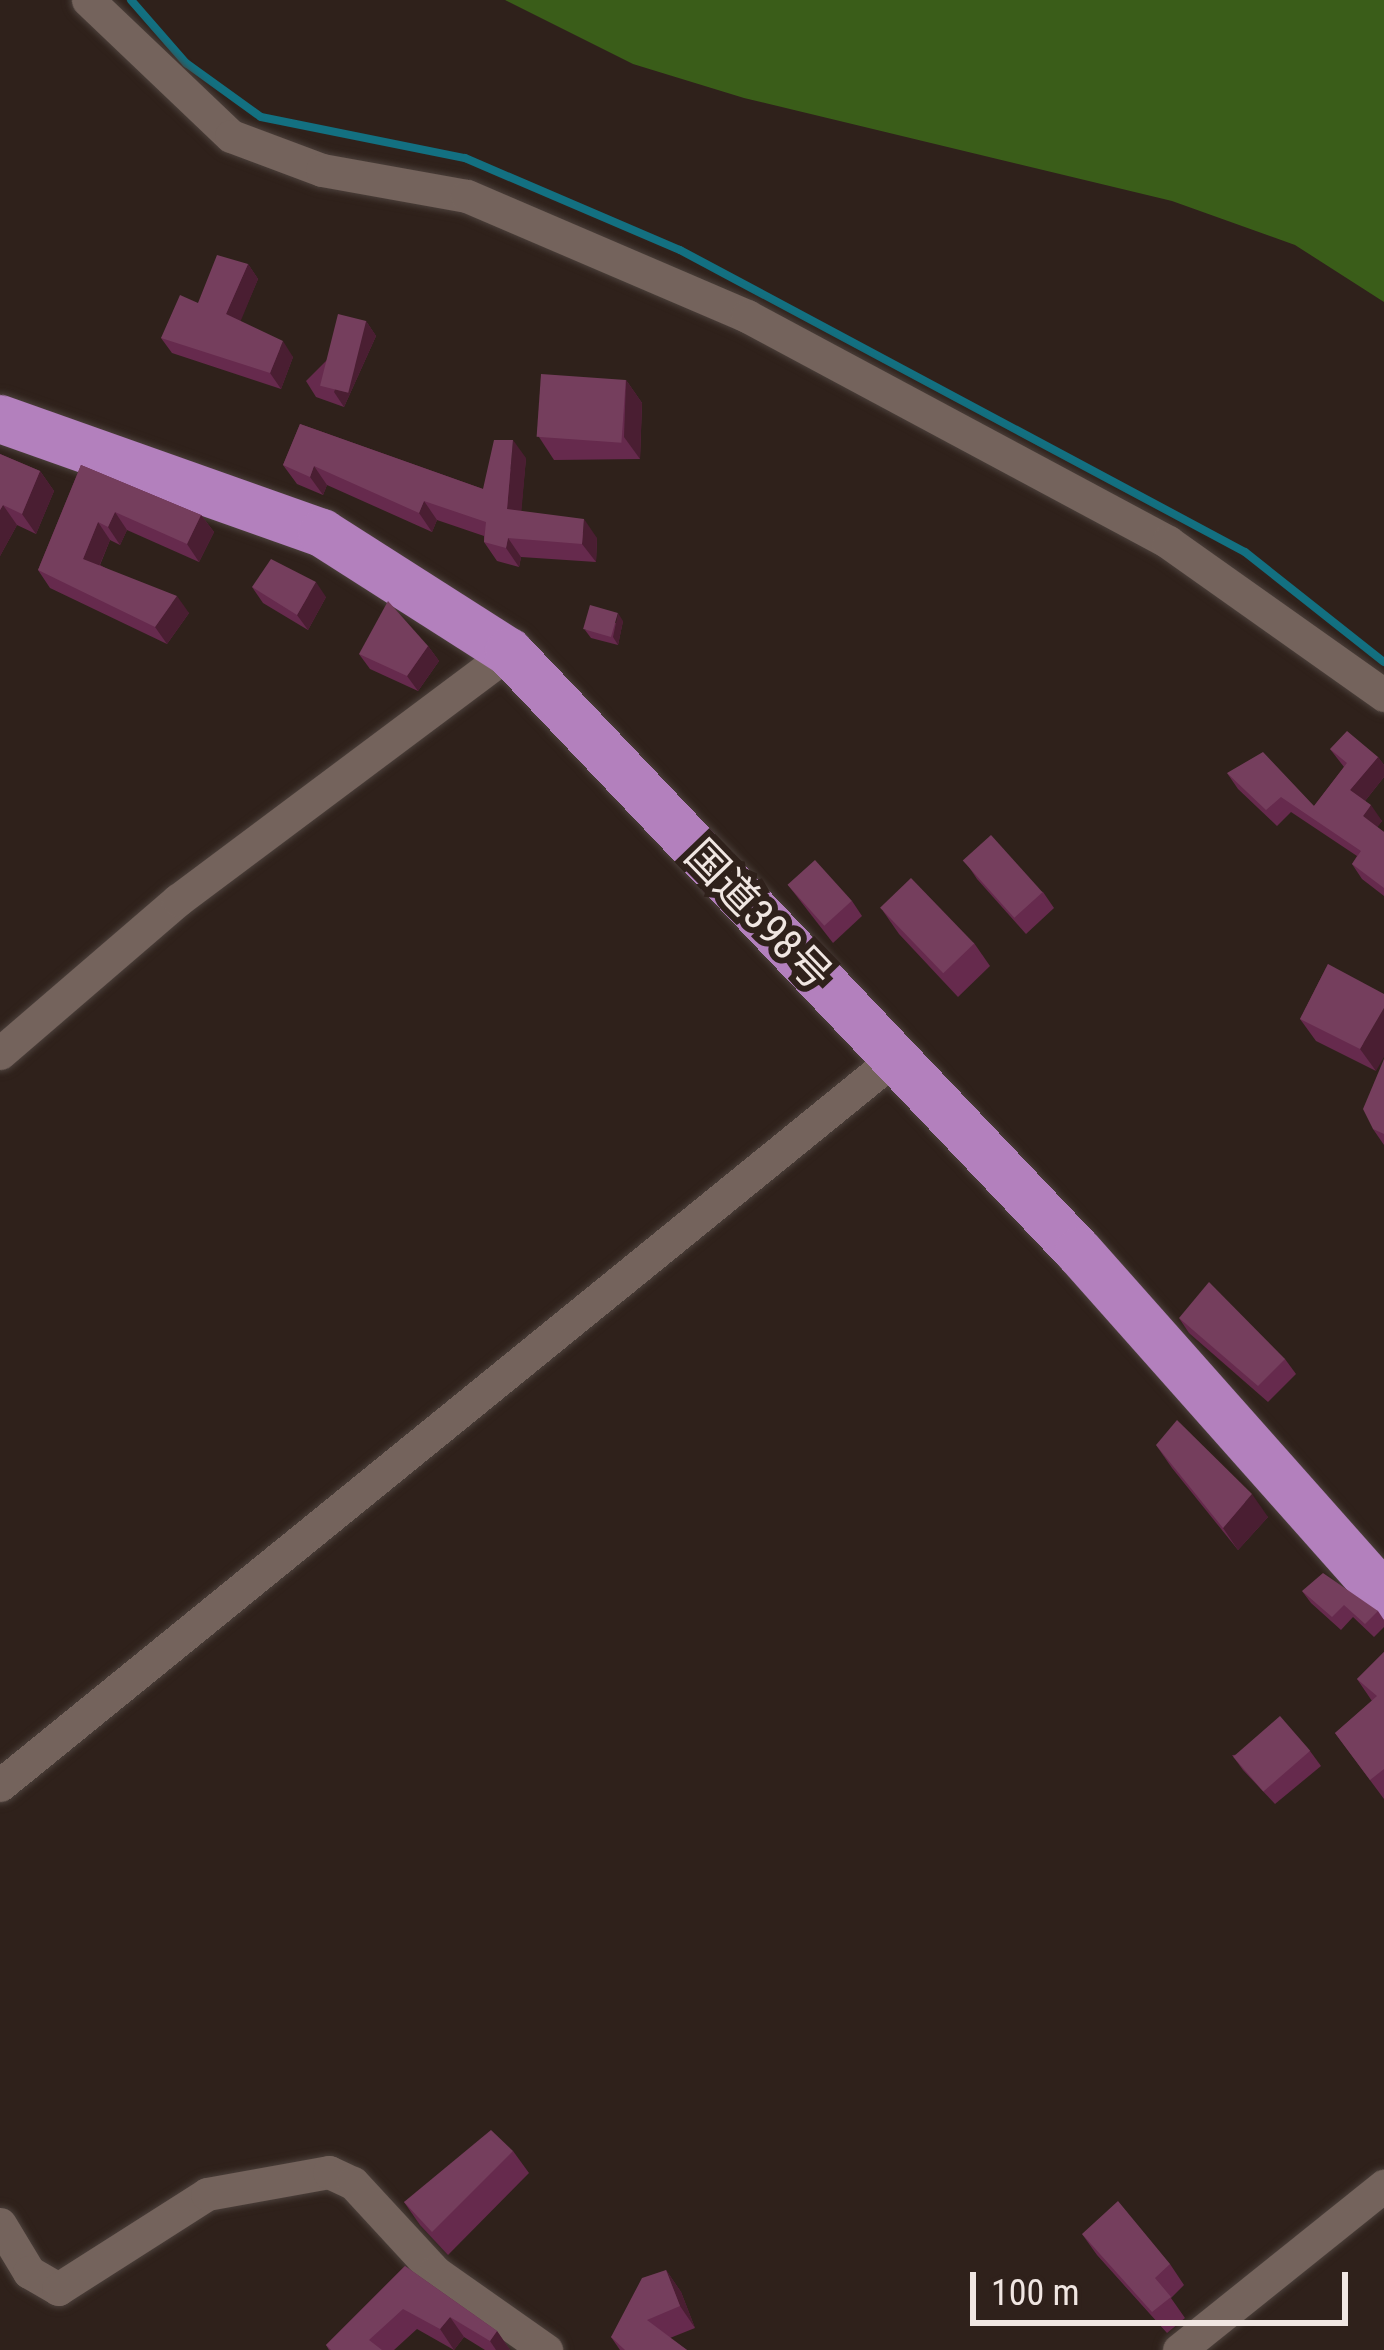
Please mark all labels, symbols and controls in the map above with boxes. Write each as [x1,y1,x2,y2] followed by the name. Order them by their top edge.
[675,830,841,1000] street label: 国道398号
[976,2248,1354,2322] scale bar
[991,2272,1080,2314] text: 100 m

